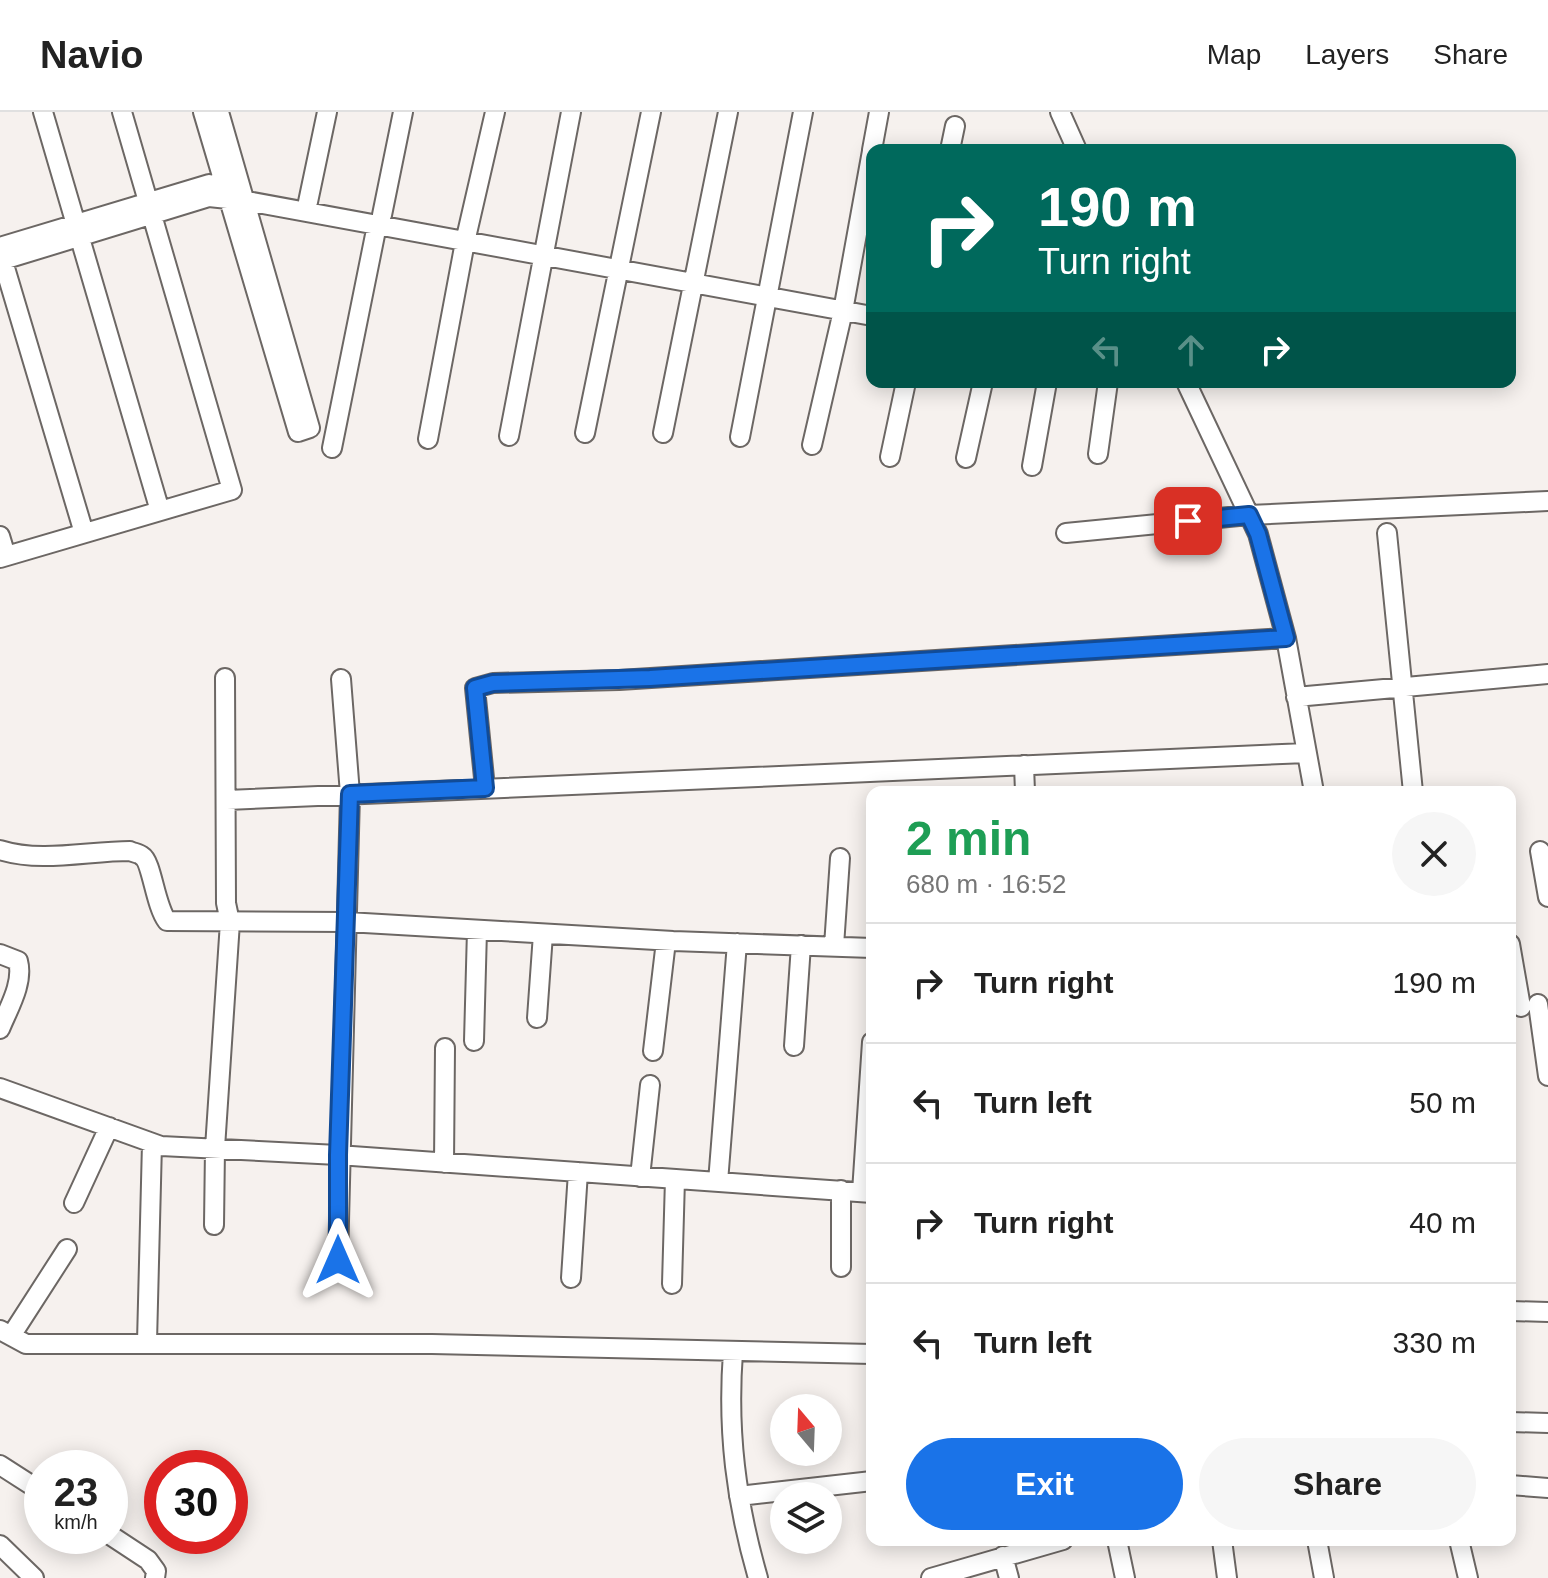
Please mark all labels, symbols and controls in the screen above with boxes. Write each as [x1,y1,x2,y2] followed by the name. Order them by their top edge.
[40,34,143,76] text: Navio
[1207,39,1261,70] text: Map
[1305,39,1389,70] text: Layers
[1433,39,1508,70] text: Share
[1038,175,1197,238] text: 190 m
[906,176,1010,280] icon: right
[1038,241,1191,282] text: Turn right
[1085,328,1129,372] icon: left
[1169,328,1213,372] icon: ahead
[1253,328,1297,372] icon: right
[1154,487,1222,555] pin
[1166,499,1210,543] icon: arrive
[906,812,1031,865] text: 2 min
[1392,812,1476,896] button: close
[906,869,1066,899] text: 680 m · 16:52
[906,961,950,1005] icon: right
[974,966,1113,999] text: Turn right
[1393,966,1476,999] text: 190 m
[906,1081,950,1125] icon: left
[974,1086,1092,1119] text: Turn left
[1409,1086,1476,1119] text: 50 m
[906,1201,950,1245] icon: right
[974,1206,1113,1239] text: Turn right
[1409,1206,1476,1239] text: 40 m
[296,1218,380,1302] position arrow
[906,1321,950,1365] icon: left
[974,1326,1092,1359] text: Turn left
[1393,1326,1476,1359] text: 330 m
[770,1394,842,1466] north arrow
[770,1394,842,1554] map controls
[906,1438,1183,1530] button: Exit
[1199,1438,1476,1530] button: Share
[144,1450,248,1554] speed limit sign: 30
[54,1470,98,1514] text: 23
[770,1482,842,1554] button: layers
[54,1511,98,1533] text: km/h

